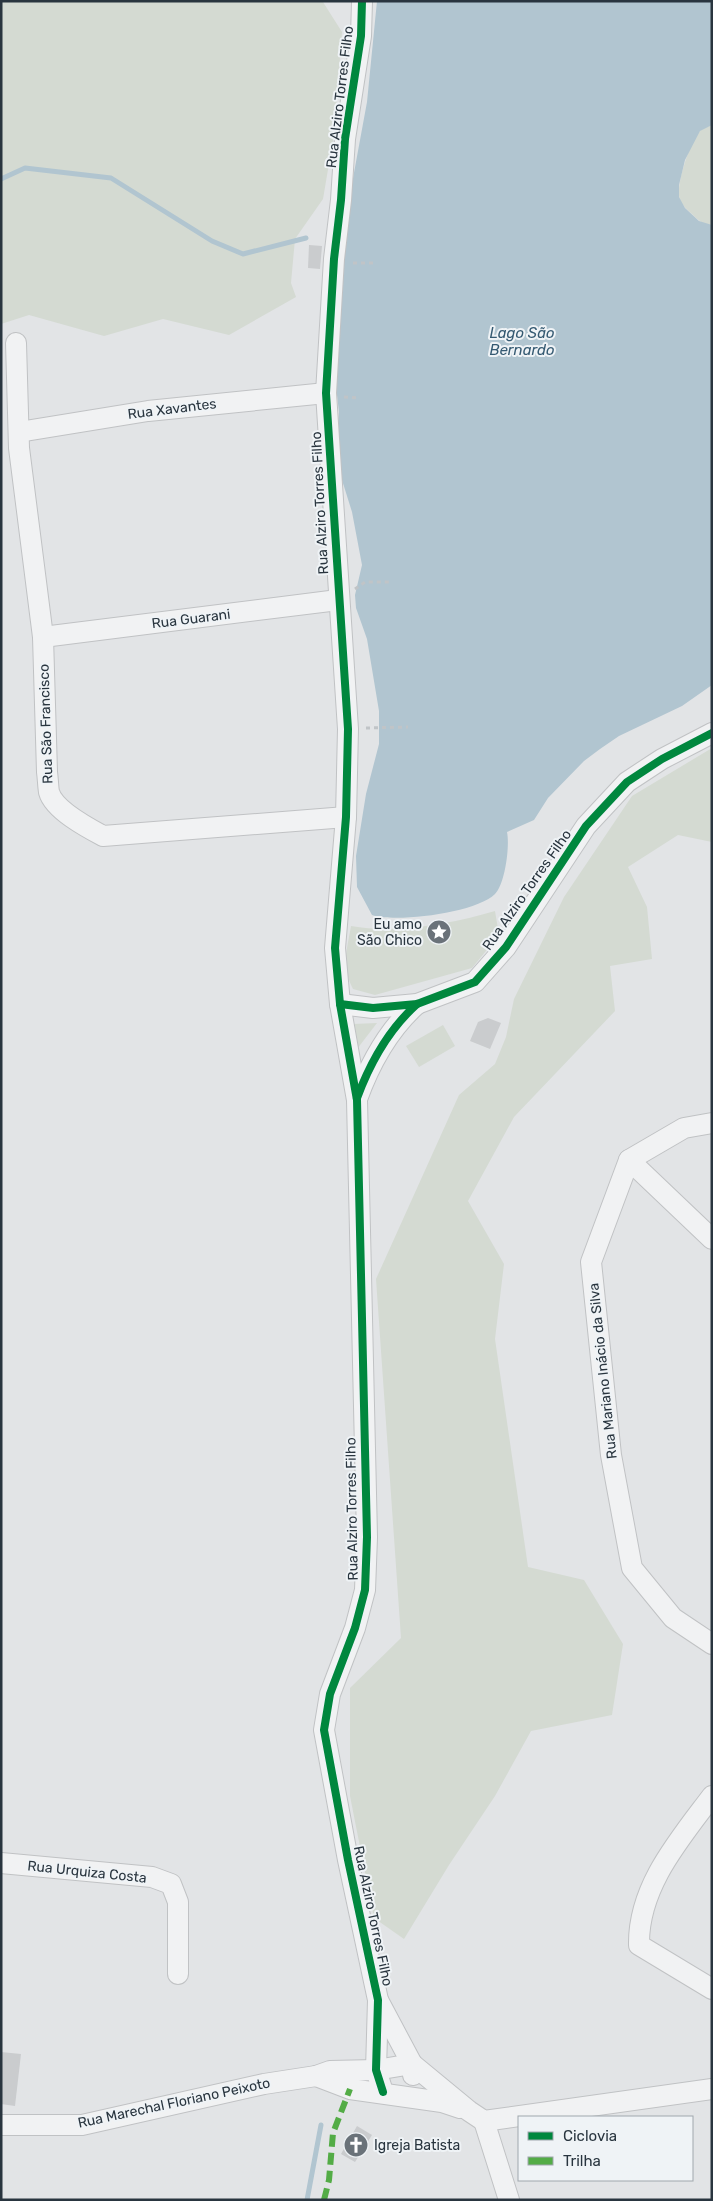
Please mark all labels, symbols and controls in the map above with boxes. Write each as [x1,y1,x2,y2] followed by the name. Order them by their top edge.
[323,25,357,169] street label: Rua Alziro Torres Filho
[489,324,555,359] water label: Lago São Bernardo
[127,395,217,423] street label: Rua Xavantes
[308,431,332,575] street label: Rua Alziro Torres Filho
[151,606,231,632] street label: Rua Guarani
[35,664,57,784] street label: Rua São Francisco
[479,826,575,954] street label: Rua Alziro Torres Filho
[357,916,422,949] place label: Eu amo São Chico
[426,919,452,945] place icon: Eu amo São Chico
[585,1282,621,1460] street label: Rua Mariano Inácio da Silva
[342,1437,362,1581] street label: Rua Alziro Torres Filho
[350,1844,396,1988] street label: Rua Alziro Torres Filho
[26,1857,148,1887] street label: Rua Urquiza Costa
[76,2074,272,2132] street label: Rua Marechal Floriano Peixoto
[518,2116,693,2181] legend
[563,2127,617,2145] text: Ciclovia
[343,2132,369,2158] church icon: Igreja Batista
[374,2137,460,2154] place label: Igreja Batista
[563,2152,601,2170] text: Trilha

